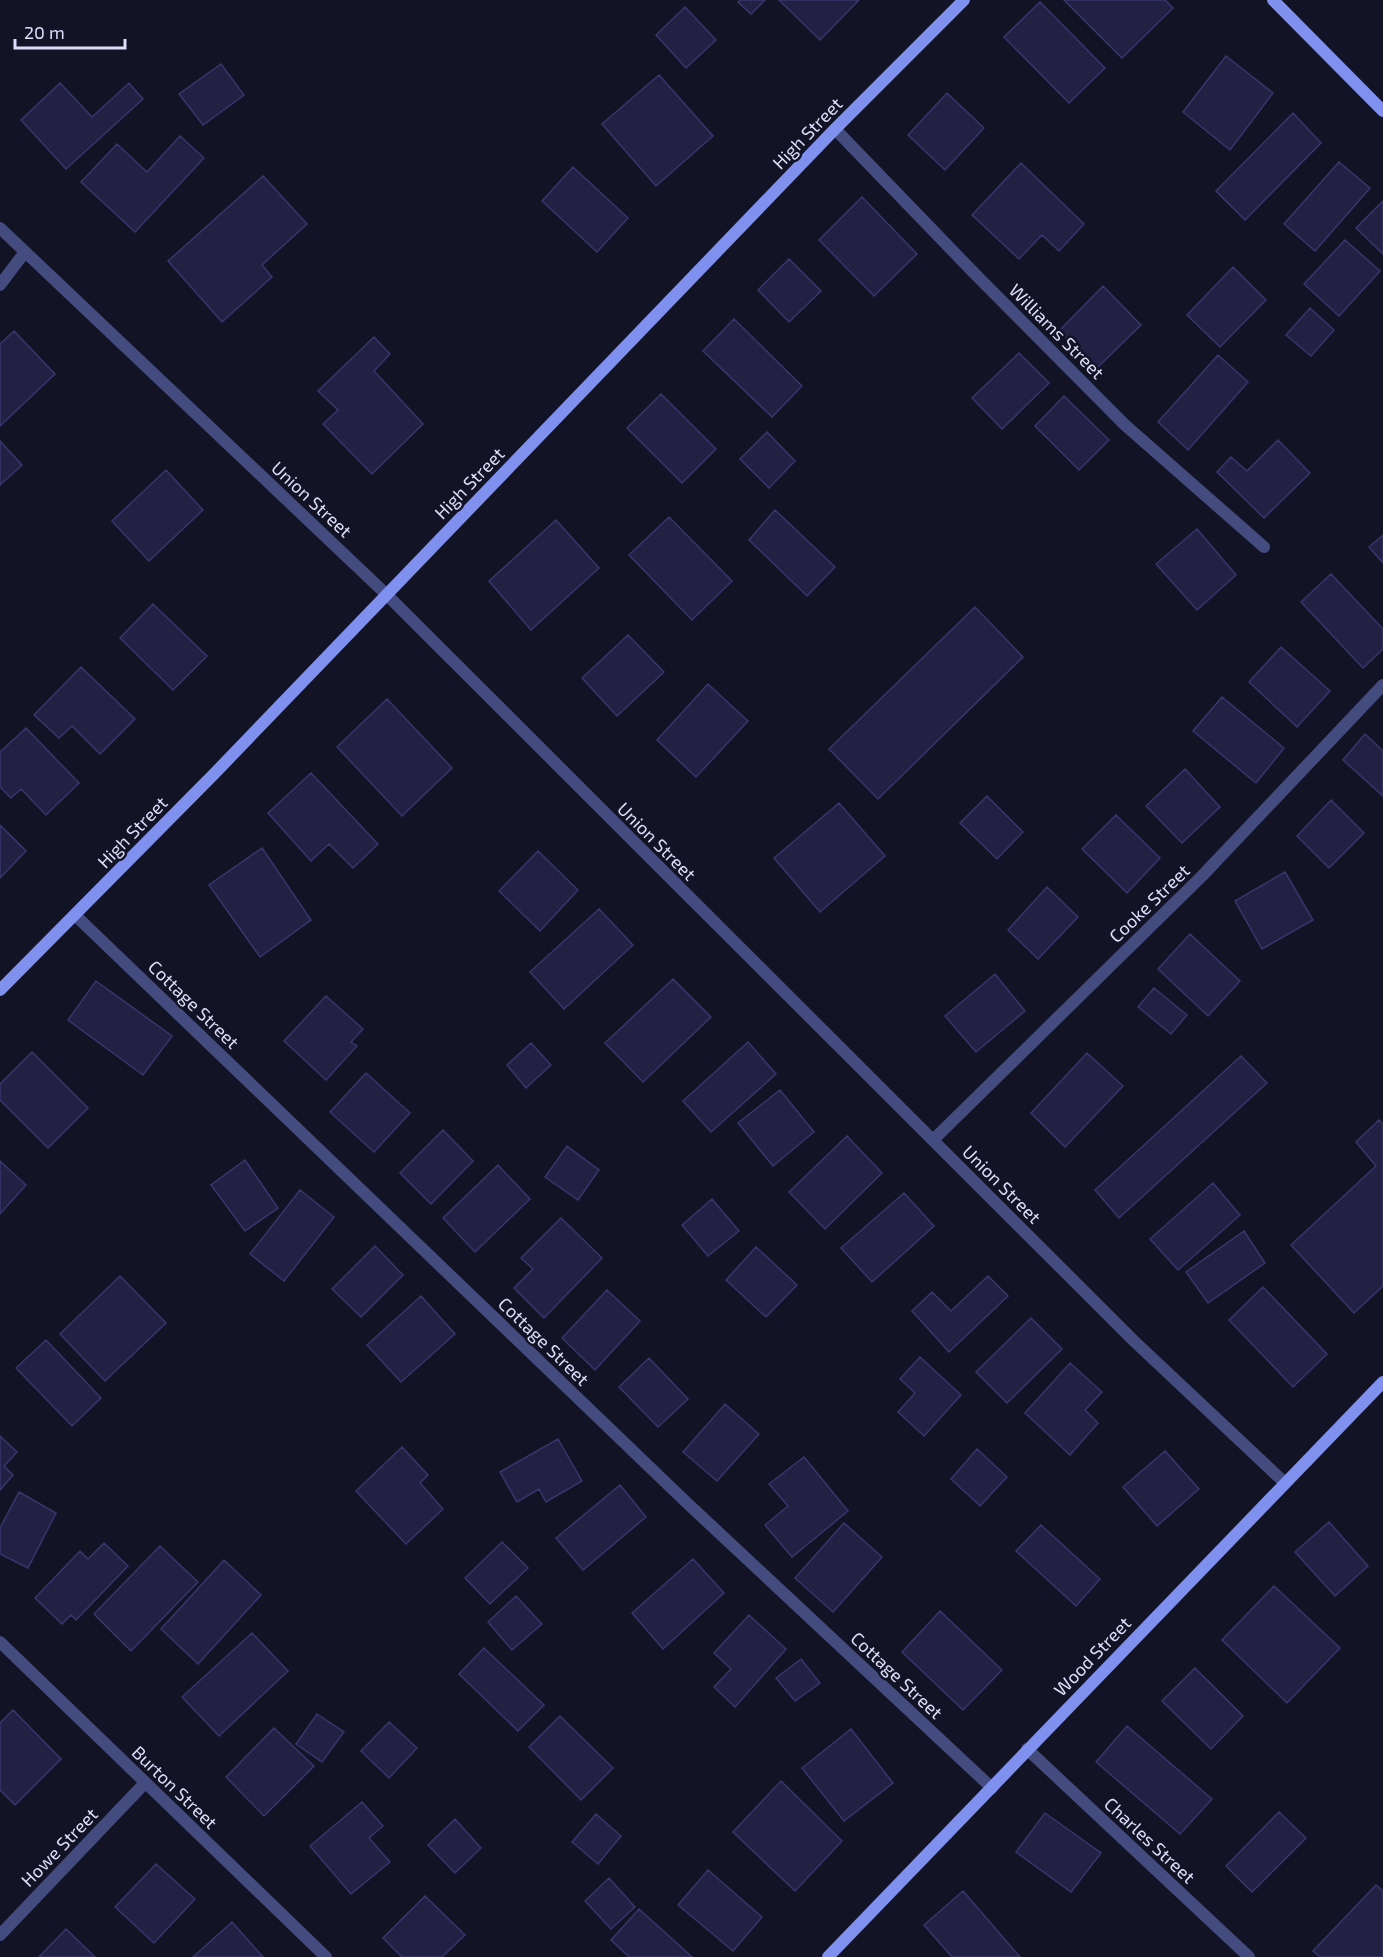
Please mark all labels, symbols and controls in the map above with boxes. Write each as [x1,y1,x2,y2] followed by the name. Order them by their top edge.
[15,12,124,50] scale bar
[24,21,65,43] text: 20 m
[767,93,847,173] street label: High Street
[1005,279,1109,383] street label: Williams Street
[429,443,509,523] street label: High Street
[267,456,357,542] street label: Union Street
[92,792,172,872] street label: High Street
[613,797,701,885] street label: Union Street
[1104,859,1194,947] street label: Cooke Street
[144,955,244,1053] street label: Cottage Street
[958,1140,1046,1228] street label: Union Street
[494,1292,594,1390] street label: Cottage Street
[1049,1612,1135,1700] street label: Wood Street
[846,1627,948,1723] street label: Cottage Street
[128,1741,222,1833] street label: Burton Street
[1100,1792,1200,1888] street label: Charles Street
[16,1803,102,1891] street label: Howe Street

